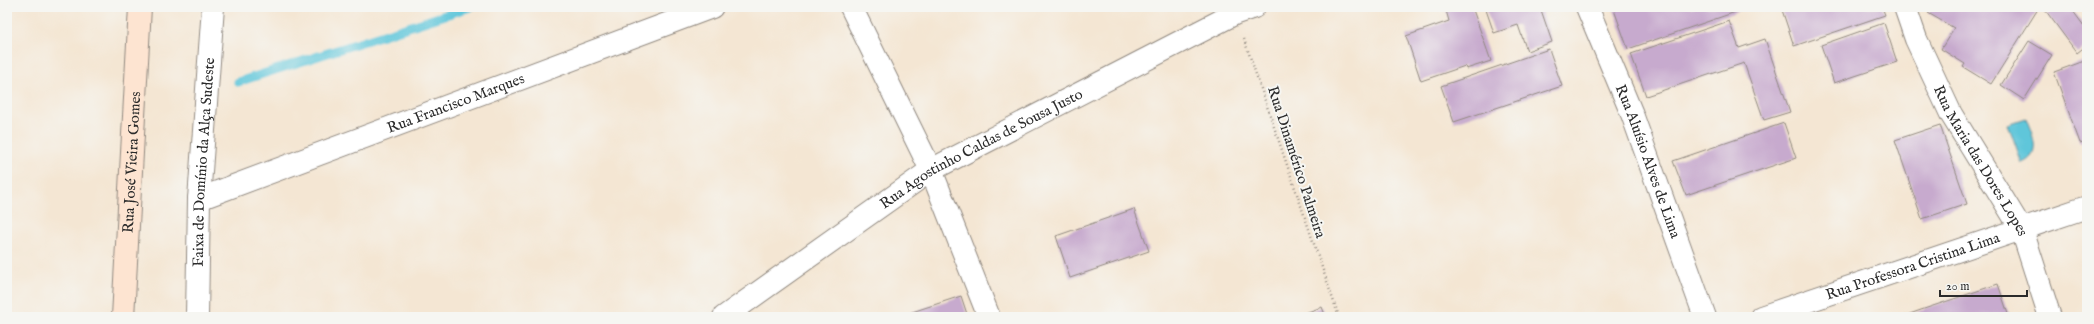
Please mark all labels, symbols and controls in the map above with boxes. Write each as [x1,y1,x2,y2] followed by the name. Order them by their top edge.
[189,57,219,267] street label: Faixa de Domínio da Alça Sudeste
[384,69,527,138] street label: Rua Francisco Marques
[1611,82,1685,241] street label: Rua Aluísio Alves de Lima
[1929,82,2032,238] street label: Rua Maria das Dores Lopes
[1263,84,1330,241] street label: Rua Dinamérico Palmeira
[876,85,1086,213] street label: Rua Agostinho Caldas de Sousa Justo
[119,91,145,234] street label: Rua José Vieira Gomes
[1823,228,2003,304] street label: Rua Professora Cristina Lima
[1940,272,2027,298] scale bar
[1946,279,1969,294] text: 20 m

